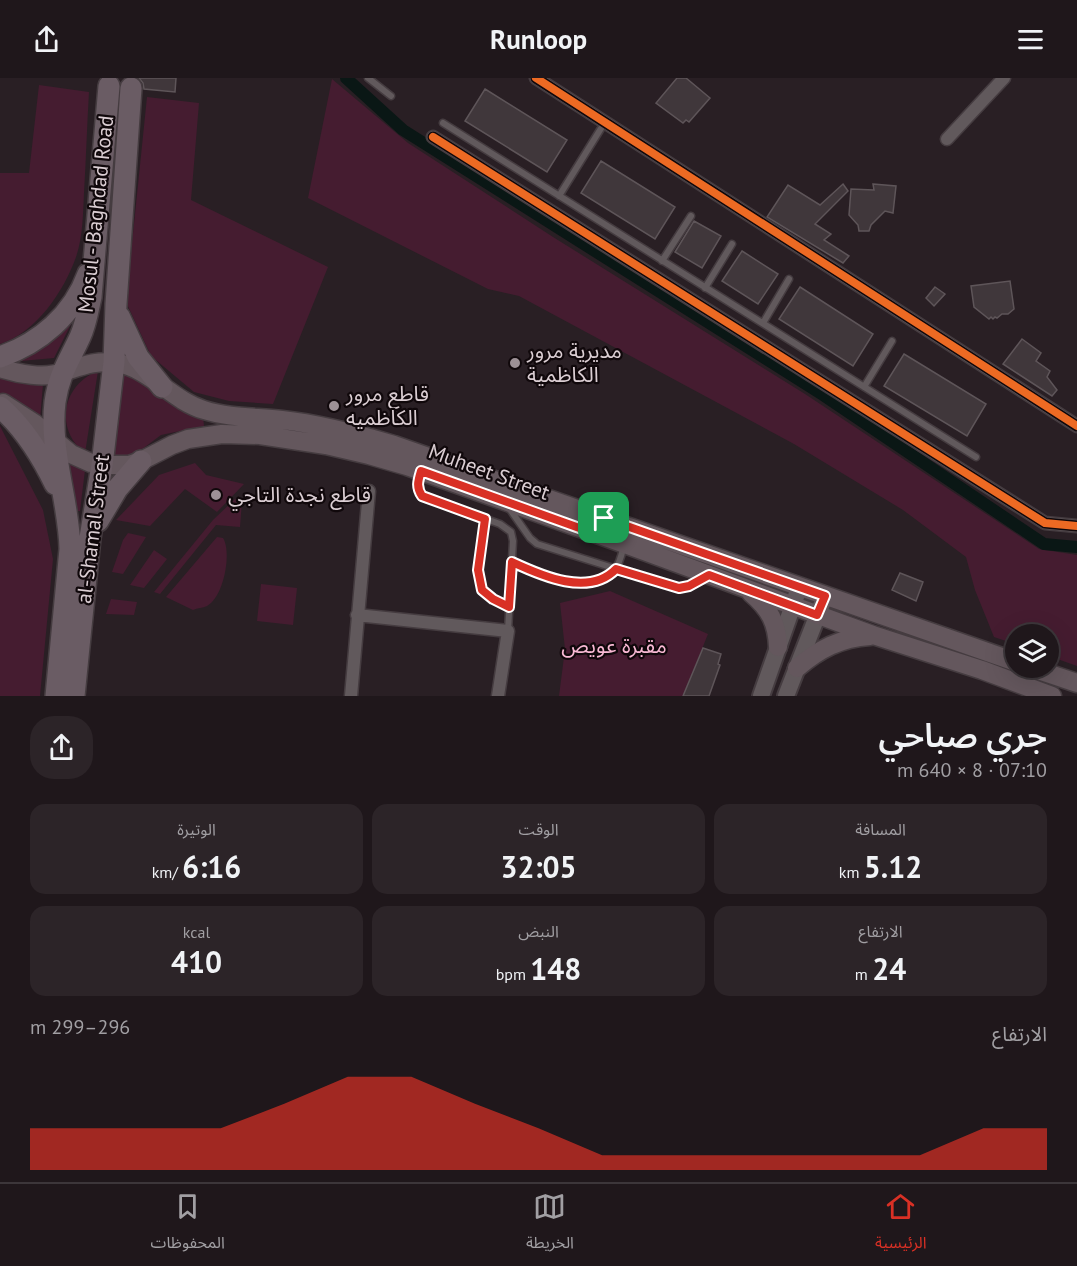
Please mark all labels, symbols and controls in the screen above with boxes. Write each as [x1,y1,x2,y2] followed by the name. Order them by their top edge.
[490,22,587,56] text: Runloop
[30,23,63,56] icon: share
[1014,23,1047,56] icon: menu
[72,114,119,314] street label: Mosul - Baghdad Road
[526,337,622,388] place label: مديرية مرور الكاظمية
[508,356,522,370] marker: مديرية مرور الكاظمية
[345,380,429,431] place label: قاطع مرور الكاظميه
[327,399,341,413] marker: قاطع مرور الكاظميه
[425,437,553,506] street label: Muheet Street
[70,453,115,605] street label: al-Shamal Street
[228,481,371,511] place label: قاطع نجدة التاجي
[209,488,223,502] marker: قاطع نجدة التاجي
[578,492,629,543] pin
[587,501,620,534] icon: arrive
[1005,624,1059,678] map controls
[1005,624,1059,678] button: layers
[561,632,667,659] park label: مقبرة عويص
[878,713,1047,756] text: جري صباحي
[30,716,93,779] button: share
[897,757,1047,783] text: 07:10 · 8 × 640 m
[177,819,216,839] text: الوتيرة
[518,819,559,839] text: الوقت
[855,819,906,839] text: المسافة
[182,847,241,886] text: 6:16
[500,847,577,886] text: 32:05
[864,847,922,886] text: 5.12
[152,862,182,882] text: /km
[839,862,864,882] text: km
[518,921,559,941] text: النبض
[859,921,902,941] text: الارتفاع
[183,922,210,942] text: kcal
[171,942,222,981] text: 410
[530,949,581,988] text: 148
[872,949,906,988] text: 24
[496,964,530,984] text: bpm
[855,964,872,984] text: m
[30,1014,130,1040] text: 296–299 m
[992,1021,1047,1047] text: الارتفاع
[151,1190,225,1260] tab: المحفوظات
[526,1190,574,1260] tab: الخريطة
[875,1190,926,1260] tab: الرئيسية

